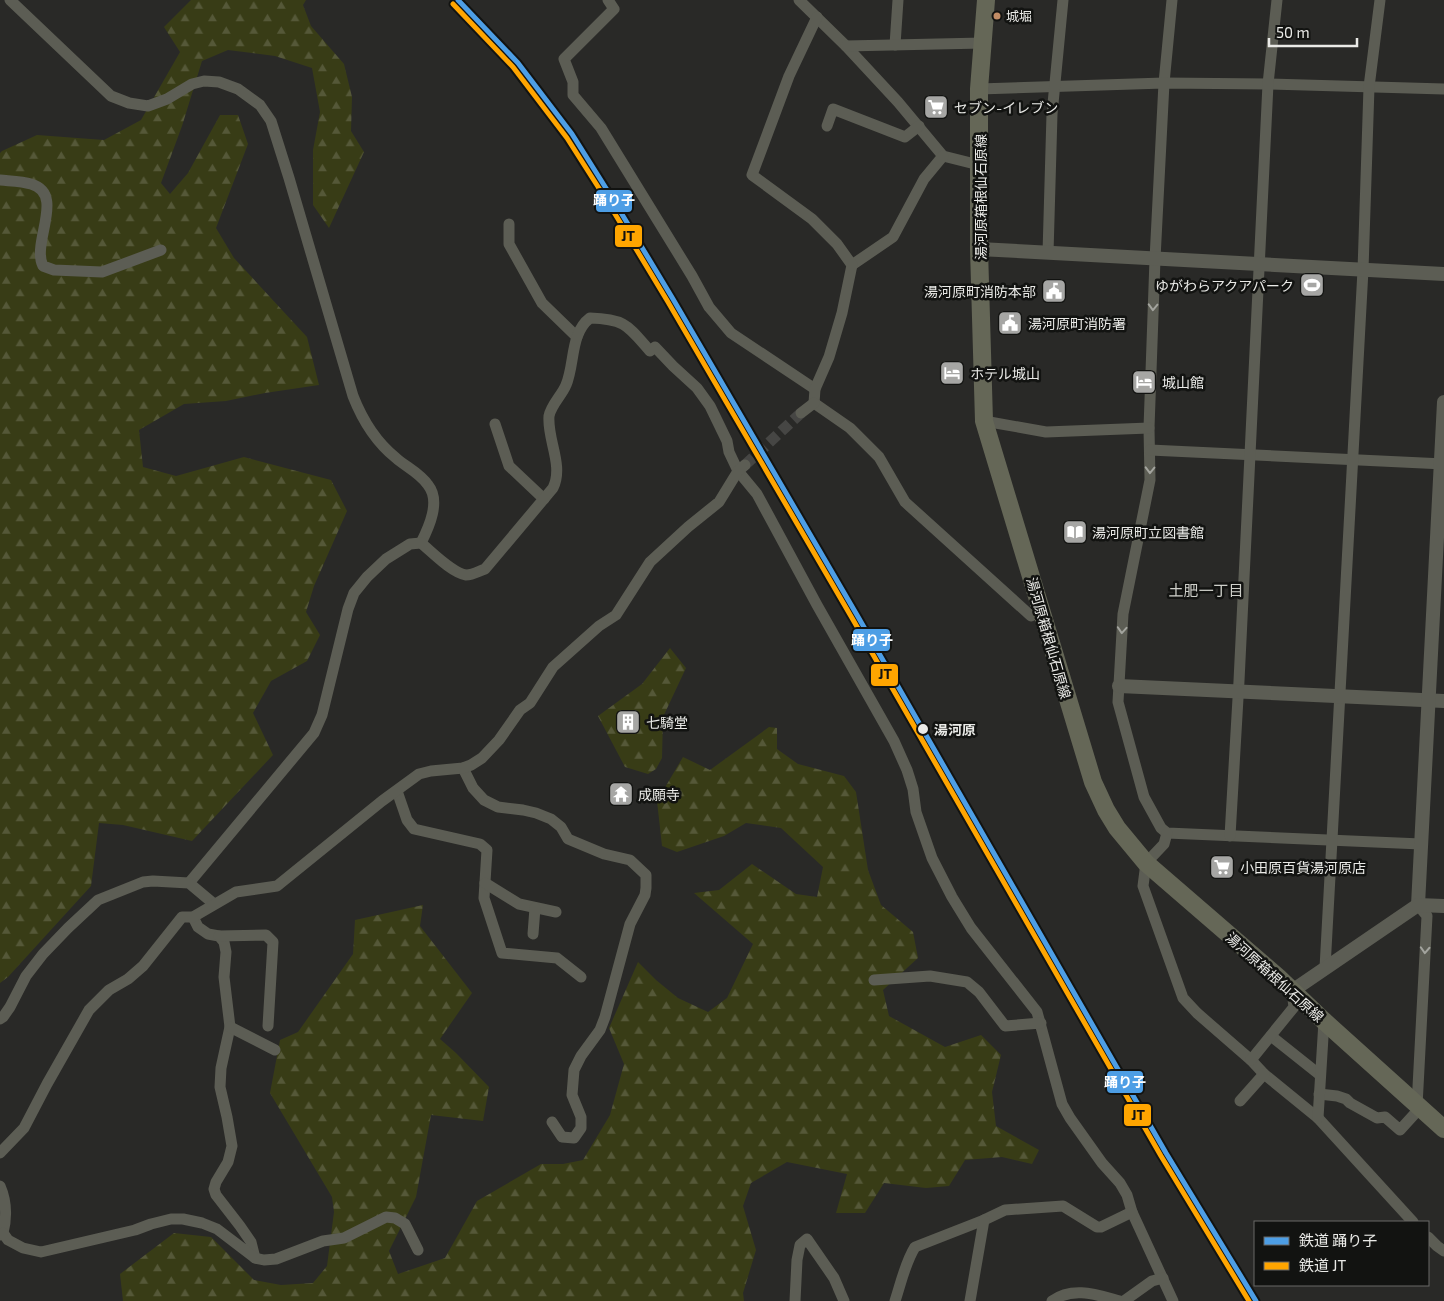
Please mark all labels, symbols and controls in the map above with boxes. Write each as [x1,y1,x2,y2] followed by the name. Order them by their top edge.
[1006,8,1032,24] place label: 城堀
[992,11,1002,21] marker: 城堀
[1269,15,1356,47] scale bar
[1276,23,1310,41] text: 50 m
[923,94,949,120] supermarket icon: セブン-イレブン
[954,99,1058,116] place label: セブン-イレブン
[972,134,989,260] street label: 湯河原箱根仙石原線
[595,189,633,213] line badge: 踊り子
[593,191,635,208] text: 踊り子
[614,224,643,248] line badge: JT
[621,227,635,244] text: JT
[1299,272,1325,298] sports icon: ゆがわらアクアパーク
[1155,277,1294,294] place label: ゆがわらアクアパーク
[1041,278,1067,304] public building icon: 湯河原町消防本部
[924,283,1036,300] place label: 湯河原町消防本部
[1148,304,1159,312] one-way arrow
[997,310,1023,336] public building icon: 湯河原町消防署
[1028,315,1126,332] place label: 湯河原町消防署
[939,360,965,386] hotel icon: ホテル城山
[970,365,1040,382] place label: ホテル城山
[1131,369,1157,395] hotel icon: 城山館
[1162,374,1204,391] place label: 城山館
[1145,466,1155,474] one-way arrow
[1062,519,1088,545] library icon: 湯河原町立図書館
[1092,524,1204,541] place label: 湯河原町立図書館
[1023,575,1075,701] street label: 湯河原箱根仙石原線
[1168,581,1244,599] district label: 土肥一丁目
[1117,626,1128,634] one-way arrow
[852,628,891,652] line badge: 踊り子
[851,631,893,648] text: 踊り子
[870,663,899,687] line badge: JT
[878,665,892,682] text: JT
[615,709,641,735] building icon: 七騎堂
[646,714,688,731] place label: 七騎堂
[934,721,976,738] place label: 湯河原
[916,722,930,736] marker: 湯河原
[608,781,634,807] temple icon: 成願寺
[638,786,680,803] place label: 成願寺
[1209,854,1235,880] supermarket icon: 小田原百貨湯河原店
[1240,859,1366,876] place label: 小田原百貨湯河原店
[1222,929,1328,1025] street label: 湯河原箱根仙石原線
[1420,946,1431,954] one-way arrow
[1106,1070,1144,1094] line badge: 踊り子
[1104,1073,1146,1090] text: 踊り子
[1123,1103,1152,1127] line badge: JT
[1131,1106,1145,1123] text: JT
[1254,1221,1429,1286] legend
[1299,1231,1377,1249] text: 鉄道 踊り子
[1299,1256,1346,1274] text: 鉄道 JT

